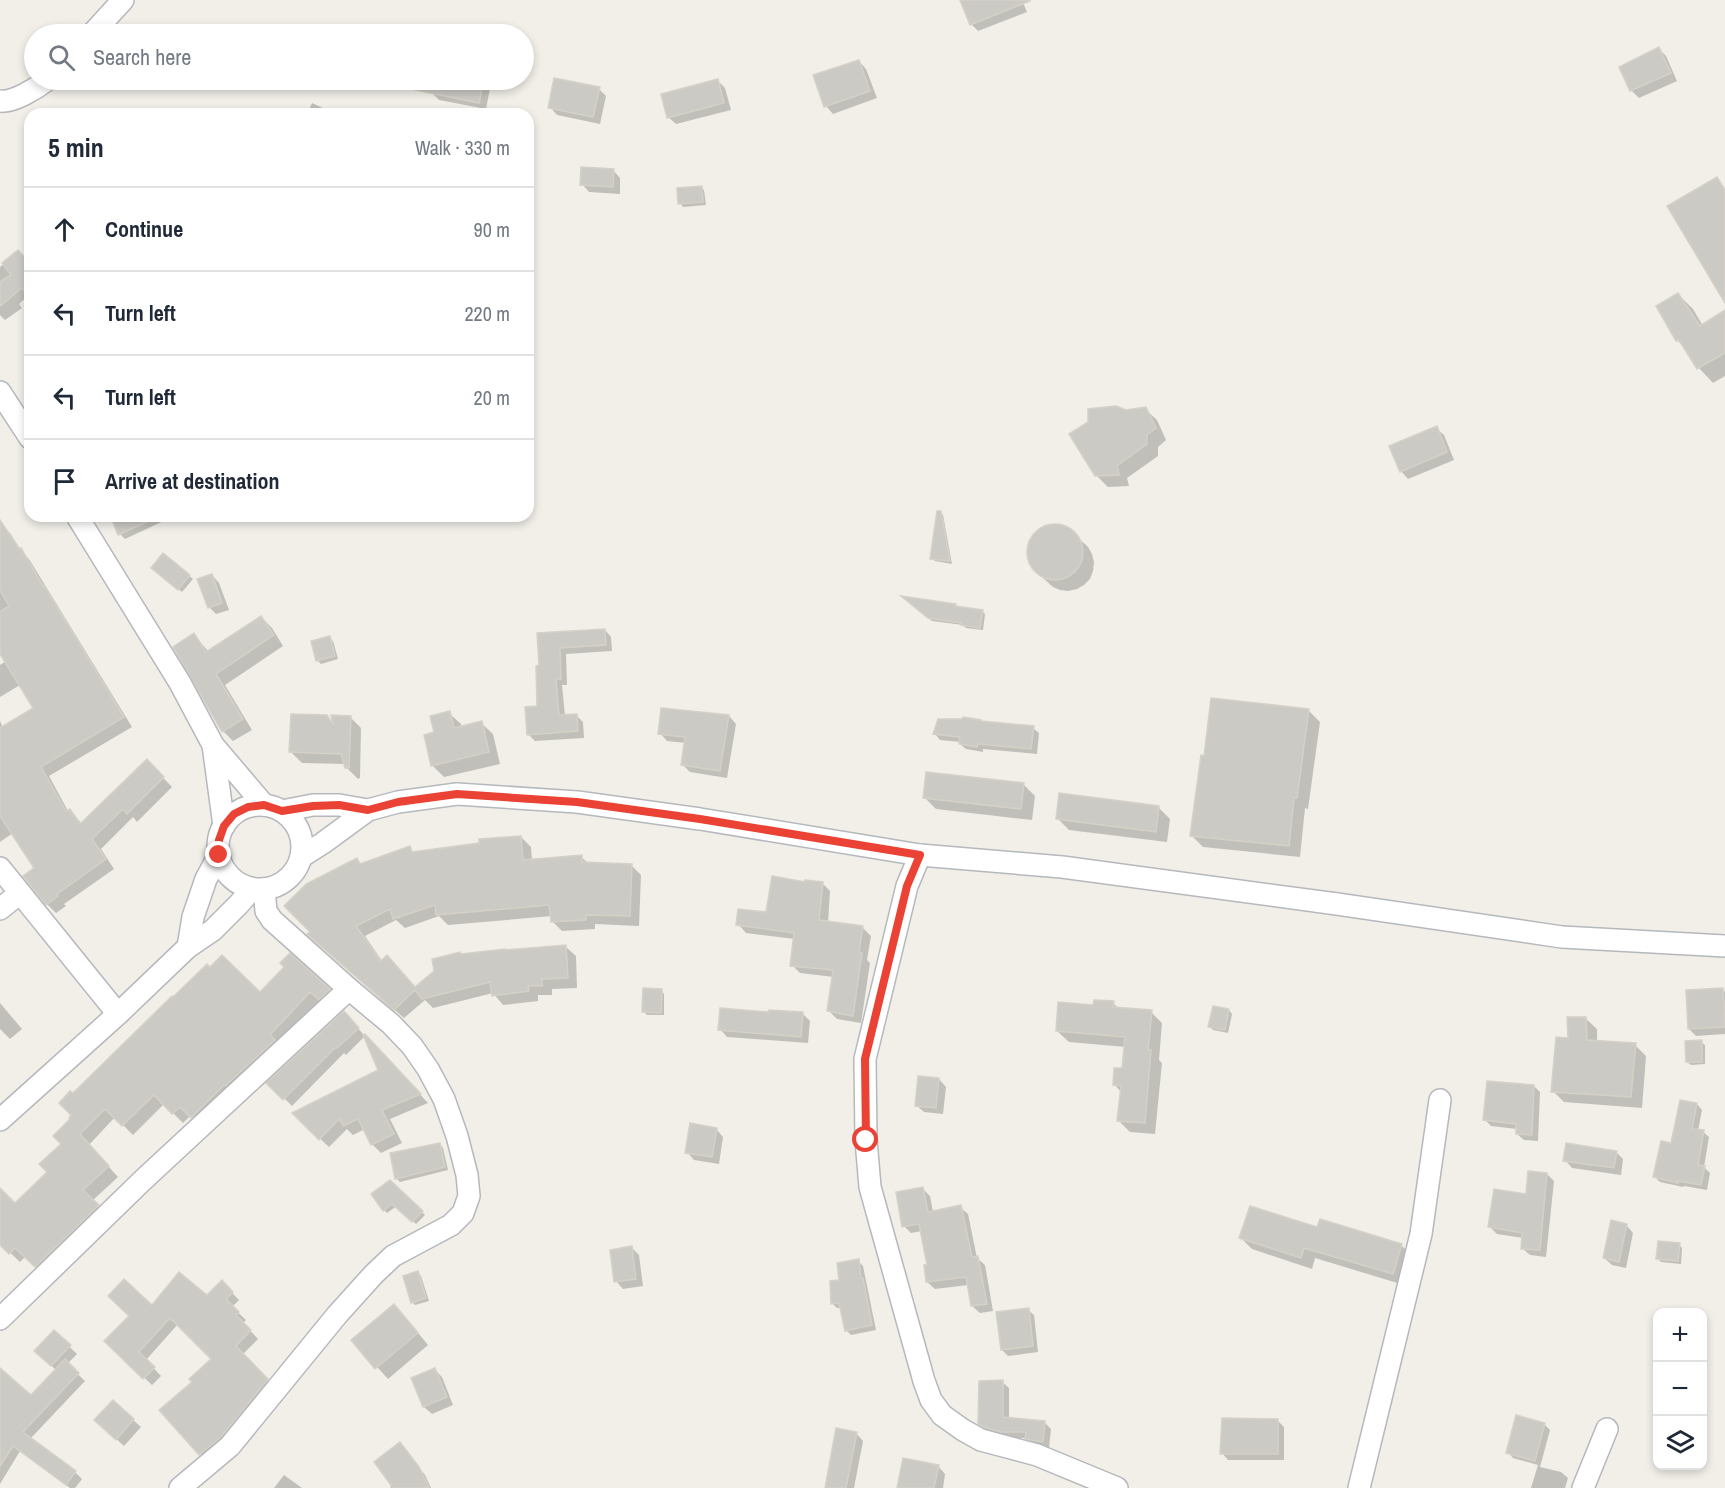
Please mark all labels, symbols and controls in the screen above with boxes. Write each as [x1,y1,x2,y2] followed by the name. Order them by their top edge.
[24,24,534,90] search box
[45,41,78,74] icon: search
[93,42,191,72] text: Search here
[48,130,104,165] text: 5 min
[415,134,510,161] text: Walk · 330 m
[48,213,81,246] icon: ahead
[105,214,183,244] text: Continue
[474,216,510,243] text: 90 m
[48,297,81,330] icon: left
[105,298,176,328] text: Turn left
[464,300,510,327] text: 220 m
[48,381,81,414] icon: left
[105,382,176,412] text: Turn left
[474,384,510,411] text: 20 m
[48,465,81,498] icon: arrive
[105,466,279,496] text: Arrive at destination
[205,841,231,867] route end
[852,1126,878,1152] route start
[1653,1308,1707,1470] map controls
[1653,1308,1707,1362] button: +
[1653,1362,1707,1416] button: −
[1653,1416,1707,1470] button: layers

